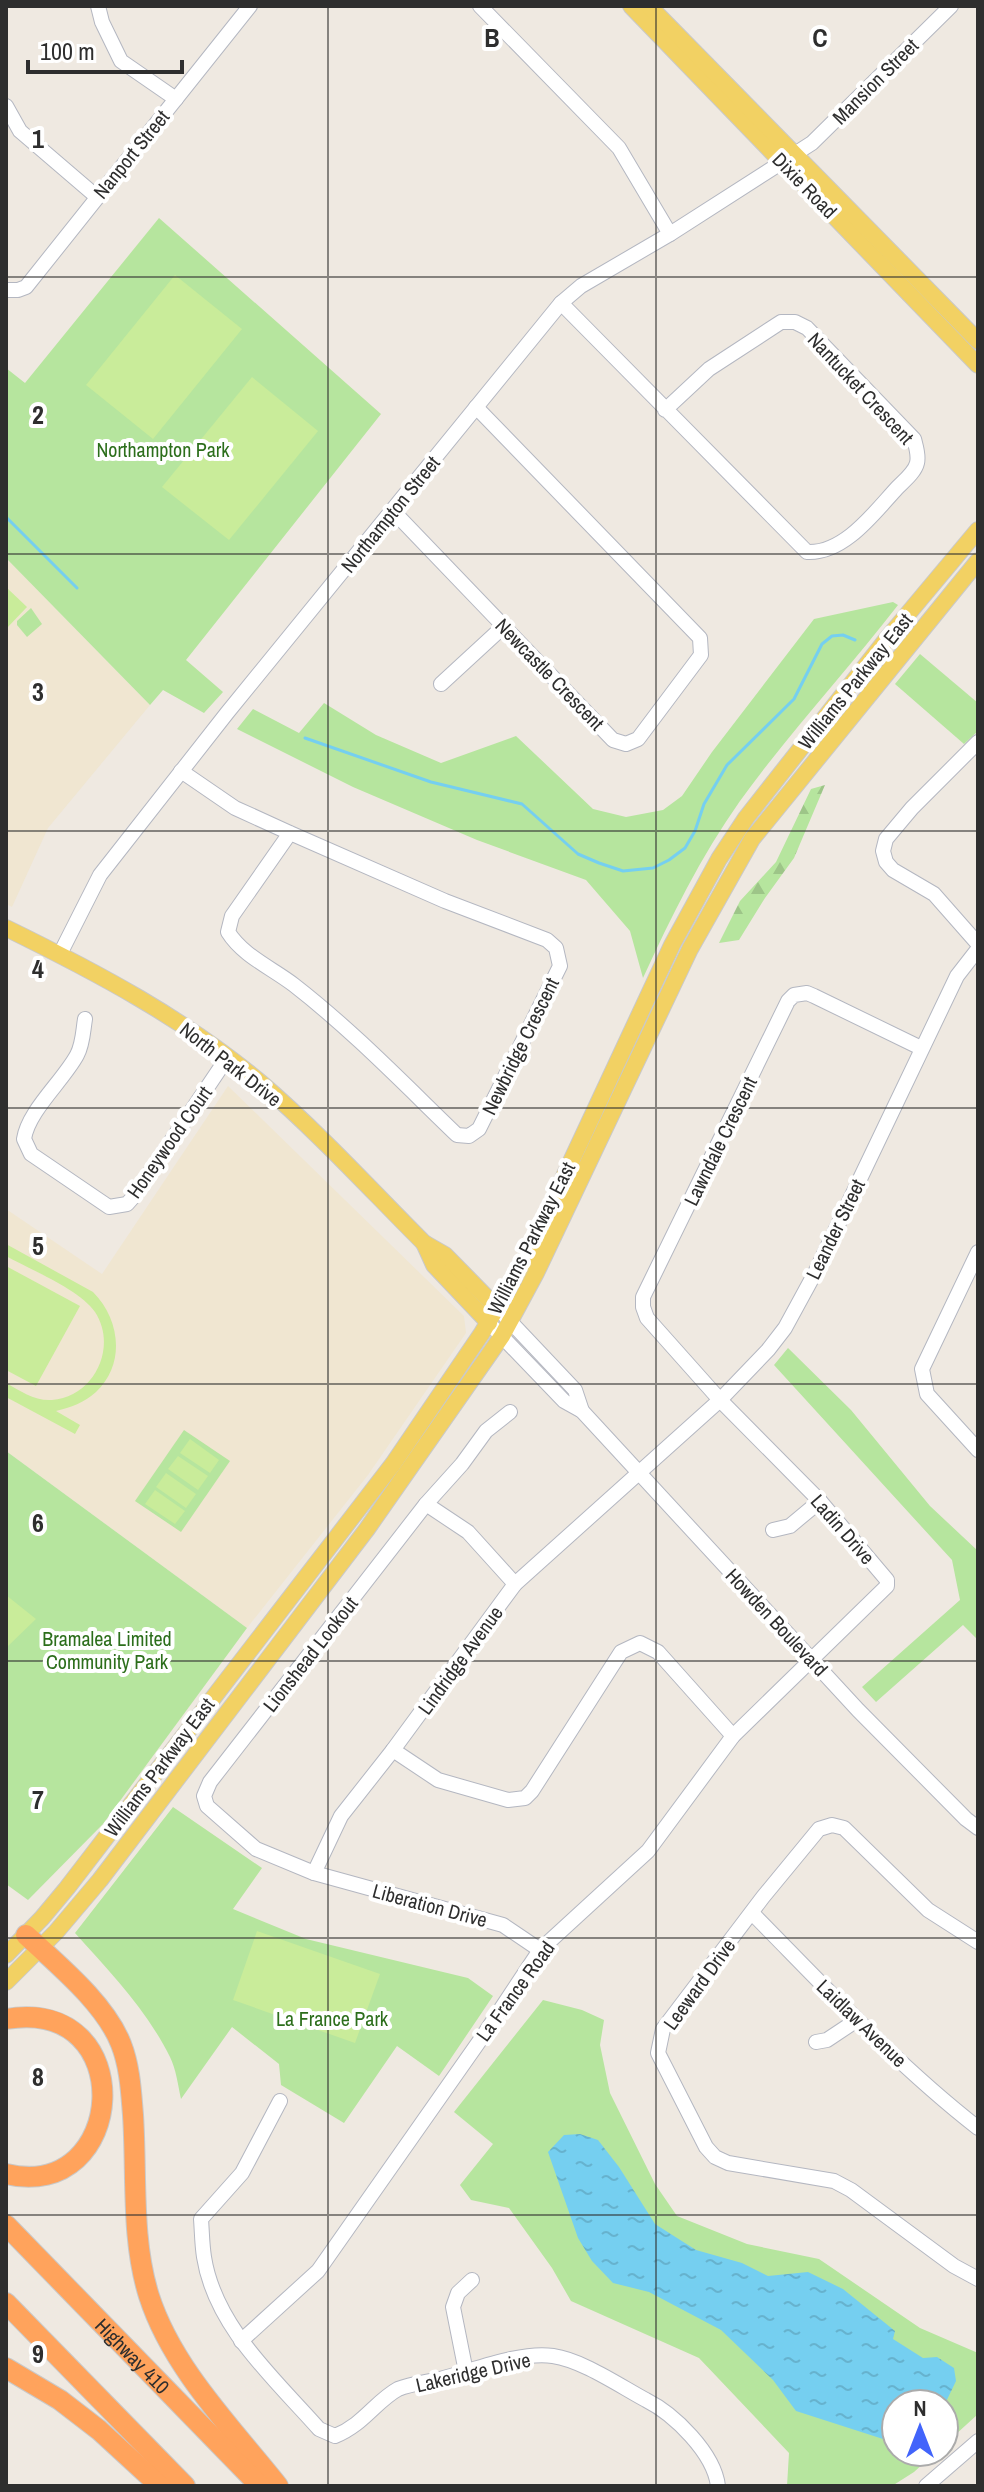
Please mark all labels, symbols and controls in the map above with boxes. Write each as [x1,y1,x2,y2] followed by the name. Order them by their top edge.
[484,20,500,55] text: B
[812,20,828,55] text: C
[28,24,182,74] scale bar
[826,32,924,130] street label: Mansion Street
[40,35,95,67] text: 100 m
[87,104,175,204] street label: Nanport Street
[32,121,44,156] text: 1
[767,146,843,224] street label: Dixie Road
[802,326,920,450] street label: Nantucket Crescent
[32,397,44,432] text: 2
[96,436,230,463] park label: Northampton Park
[334,450,446,578] street label: Northampton Street
[792,607,919,755] street label: Williams Parkway East
[490,612,611,736] street label: Newcastle Crescent
[32,674,44,709] text: 3
[32,951,44,986] text: 4
[475,973,565,1119] street label: Newbridge Crescent
[175,1016,287,1112] street label: North Park Drive
[677,1072,763,1210] street label: Lawndale Crescent
[120,1080,218,1204] street label: Honeywood Court
[481,1157,581,1319] street label: Williams Parkway East
[799,1174,871,1284] street label: Leander Street
[32,1228,44,1263] text: 5
[805,1488,881,1570] street label: Ladin Drive
[32,1505,44,1540] text: 6
[720,1562,834,1682] street label: Howden Boulevard
[256,1590,364,1717] street label: Lionshead Lookout
[411,1600,509,1720] street label: Lindridge Avenue
[42,1625,172,1675] park label: Bramalea Limited Community Park
[98,1692,221,1842] street label: Williams Parkway East
[32,1782,44,1817] text: 7
[370,1877,490,1933] street label: Liberation Drive
[657,1933,741,2035] street label: Leeward Drive
[470,1935,560,2047] street label: La France Road
[811,1973,913,2073] street label: Laidlaw Avenue
[276,2005,389,2032] park label: La France Park
[32,2059,44,2094] text: 8
[90,2312,176,2399] street label: Highway 410
[32,2336,44,2371] text: 9
[413,2346,533,2398] street label: Lakeridge Drive
[880,2388,960,2468] north arrow
[913,2393,927,2423] text: N

